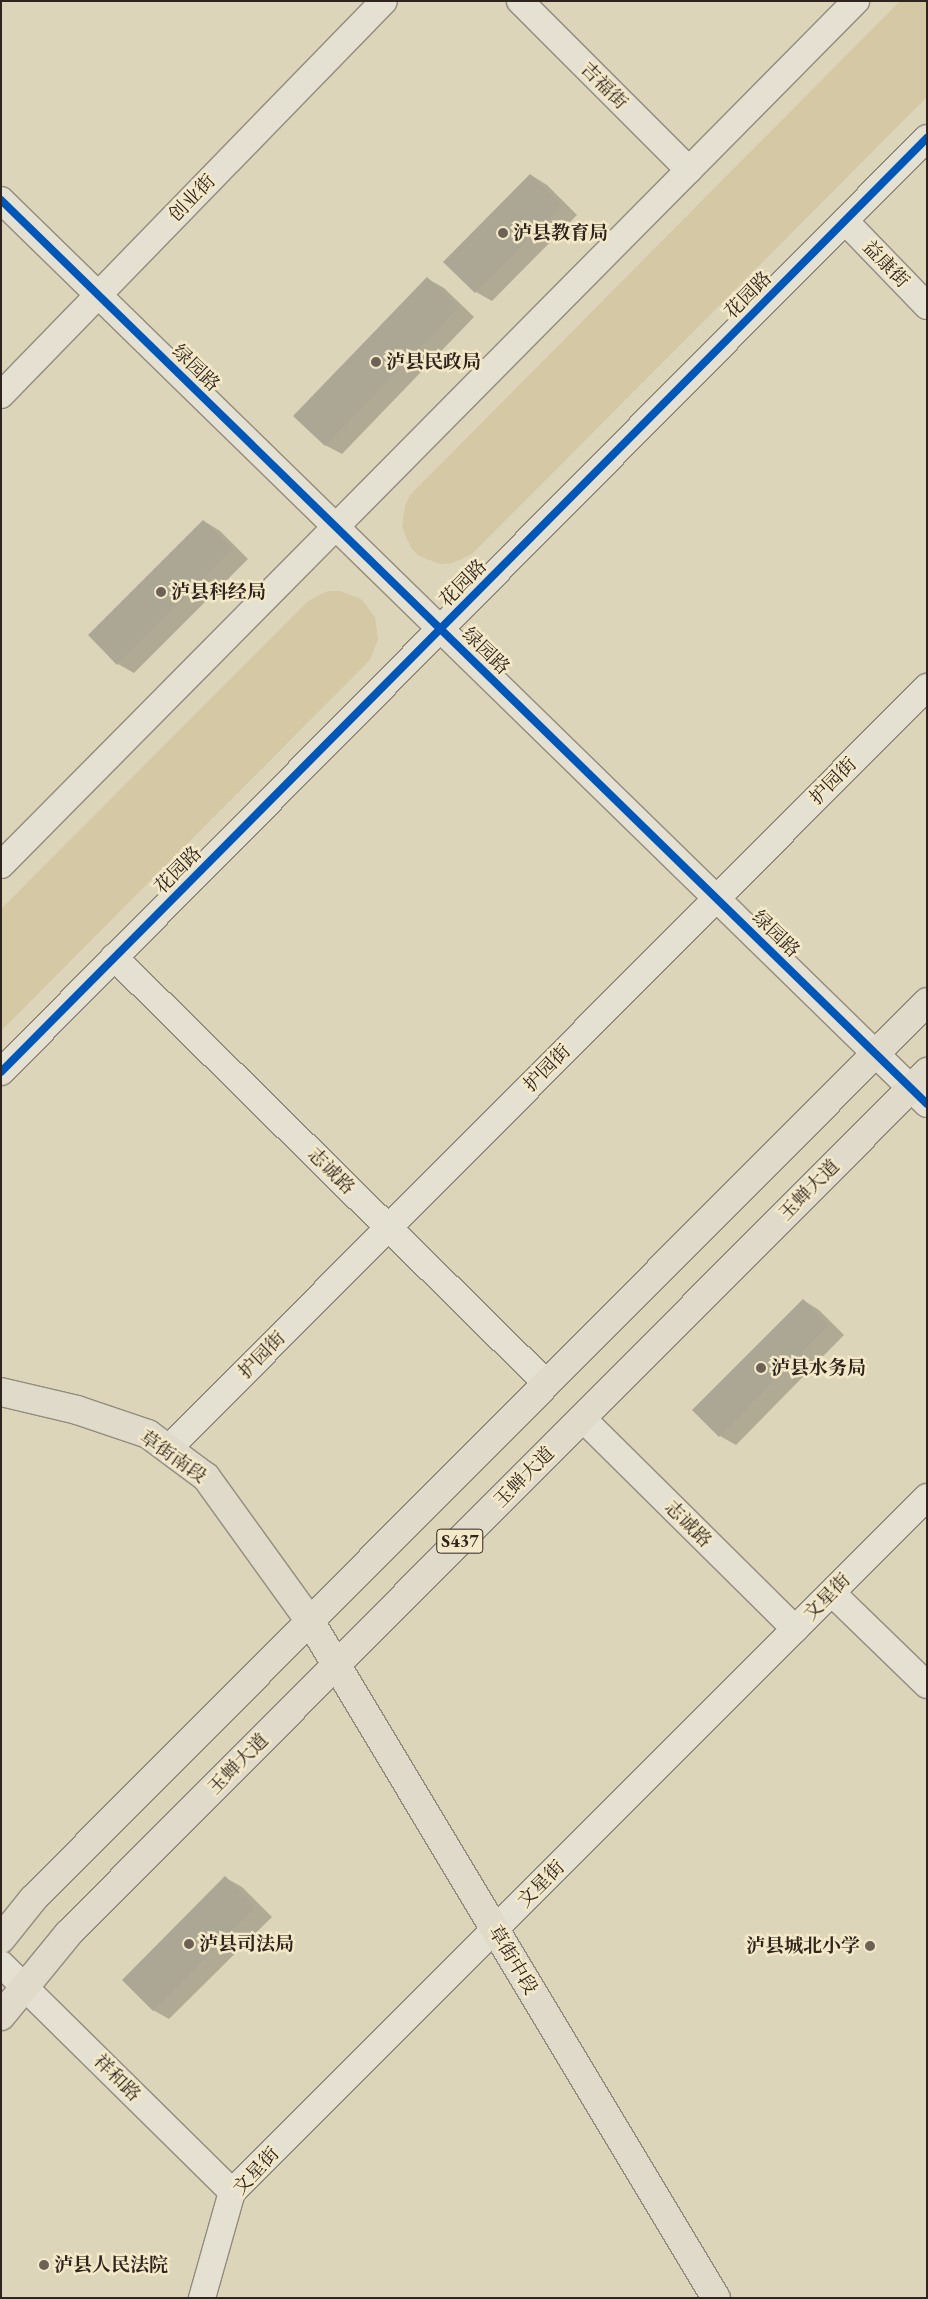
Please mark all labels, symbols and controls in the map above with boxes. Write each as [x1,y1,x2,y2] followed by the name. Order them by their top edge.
[576,58,632,114] street label: 吉福街
[164,170,220,226] street label: 创业街
[513,222,608,244] place label: 泸县教育局
[497,227,509,239] marker: 泸县教育局
[858,236,914,292] street label: 益康街
[720,267,776,323] street label: 花园路
[168,340,224,396] street label: 绿园路
[386,351,481,373] place label: 泸县民政局
[370,356,382,368] marker: 泸县民政局
[435,555,491,611] street label: 花园路
[171,581,266,603] place label: 泸县科经局
[155,586,167,598] marker: 泸县科经局
[458,623,514,679] street label: 绿园路
[805,753,861,809] street label: 护园街
[150,842,206,898] street label: 花园路
[748,906,804,962] street label: 绿园路
[519,1040,575,1096] street label: 护园街
[303,1143,359,1199] street label: 志诚路
[774,1155,844,1225] street label: 玉蝉大道
[234,1327,290,1383] street label: 护园街
[771,1357,866,1379] place label: 泸县水务局
[755,1362,767,1374] marker: 泸县水务局
[135,1426,211,1488] street label: 草街南段
[489,1442,559,1512] street label: 玉蝉大道
[660,1496,716,1552] street label: 志诚路
[436,1525,484,1556] road number: S437
[799,1569,855,1625] street label: 文星街
[203,1729,273,1799] street label: 玉蝉大道
[513,1856,569,1912] street label: 文星街
[484,1922,542,1998] street label: 草街中段
[199,1933,294,1955] place label: 泸县司法局
[746,1935,860,1957] place label: 泸县城北小学
[183,1938,195,1950] marker: 泸县司法局
[864,1940,876,1952] marker: 泸县城北小学
[89,2050,145,2106] street label: 祥和路
[228,2142,284,2200] street label: 文星街
[54,2254,168,2276] place label: 泸县人民法院
[38,2259,50,2271] marker: 泸县人民法院

